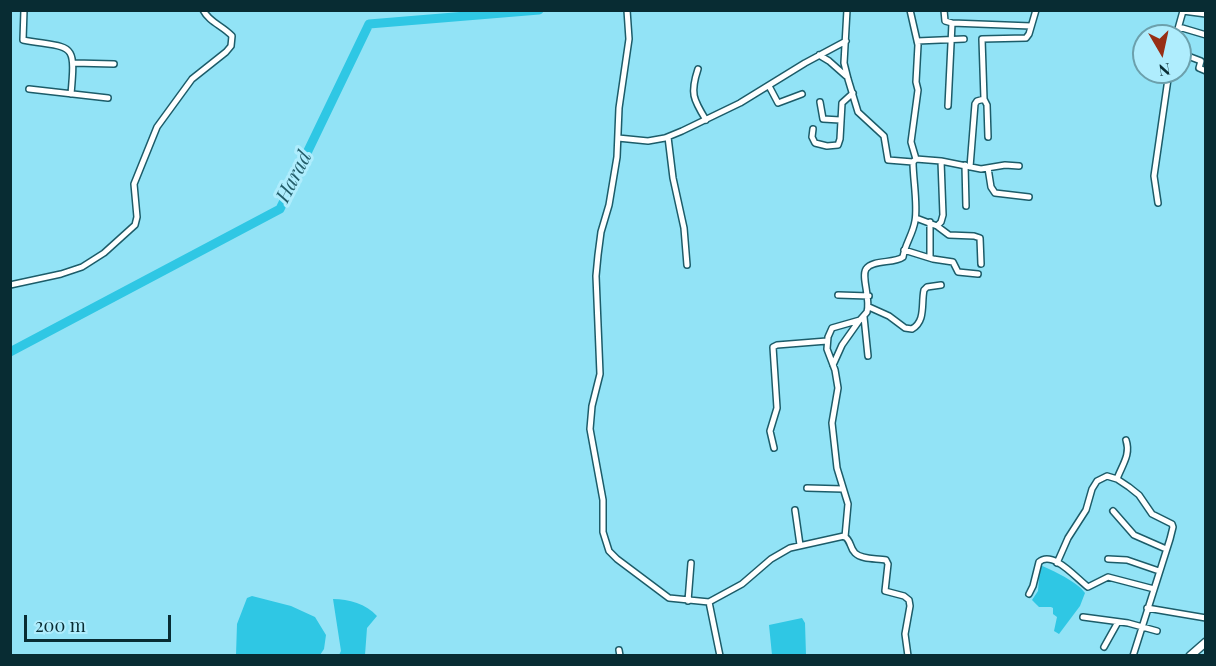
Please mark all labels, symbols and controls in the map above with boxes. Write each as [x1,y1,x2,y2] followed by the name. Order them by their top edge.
[1132,24,1192,84] north arrow
[1157,59,1172,82] text: N
[271,147,317,207] water label: Harad
[27,603,174,641] scale bar
[35,613,86,637] text: 200 m

